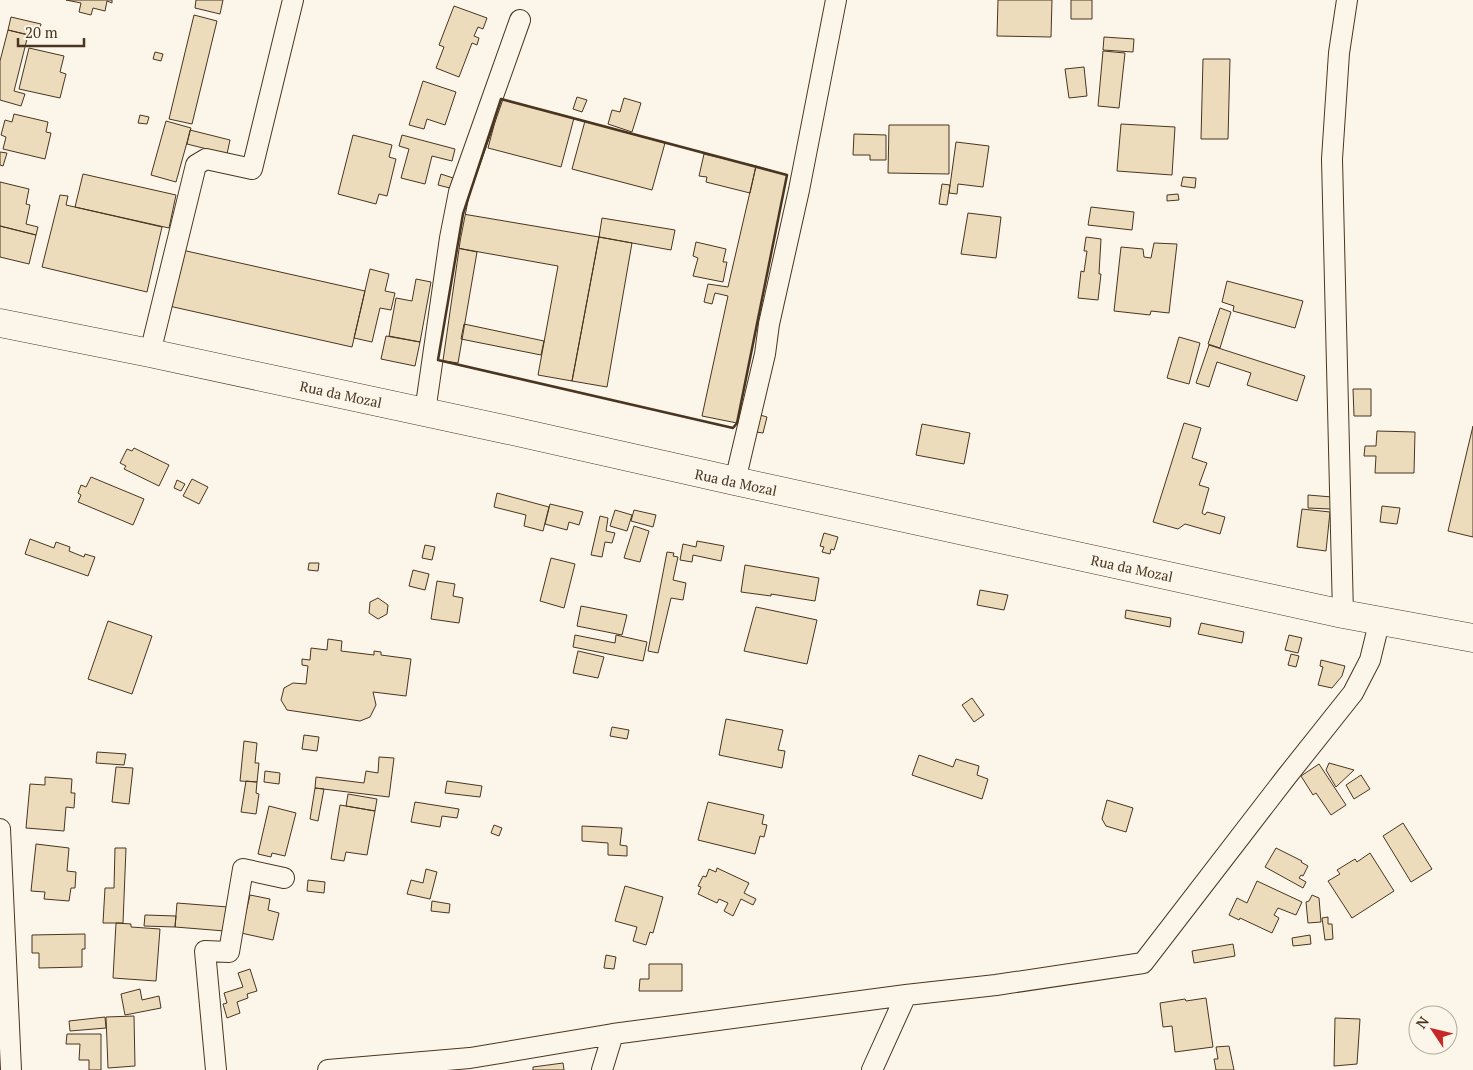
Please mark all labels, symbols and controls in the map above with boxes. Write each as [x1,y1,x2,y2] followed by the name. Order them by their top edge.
[18,15,84,47] scale bar
[25,22,58,42] text: 20 m
[298,376,384,412] street label: Rua da Mozal
[693,464,779,500] street label: Rua da Mozal
[1089,550,1175,586] street label: Rua da Mozal
[1408,1005,1458,1055] north arrow
[1411,1012,1433,1032] text: N

